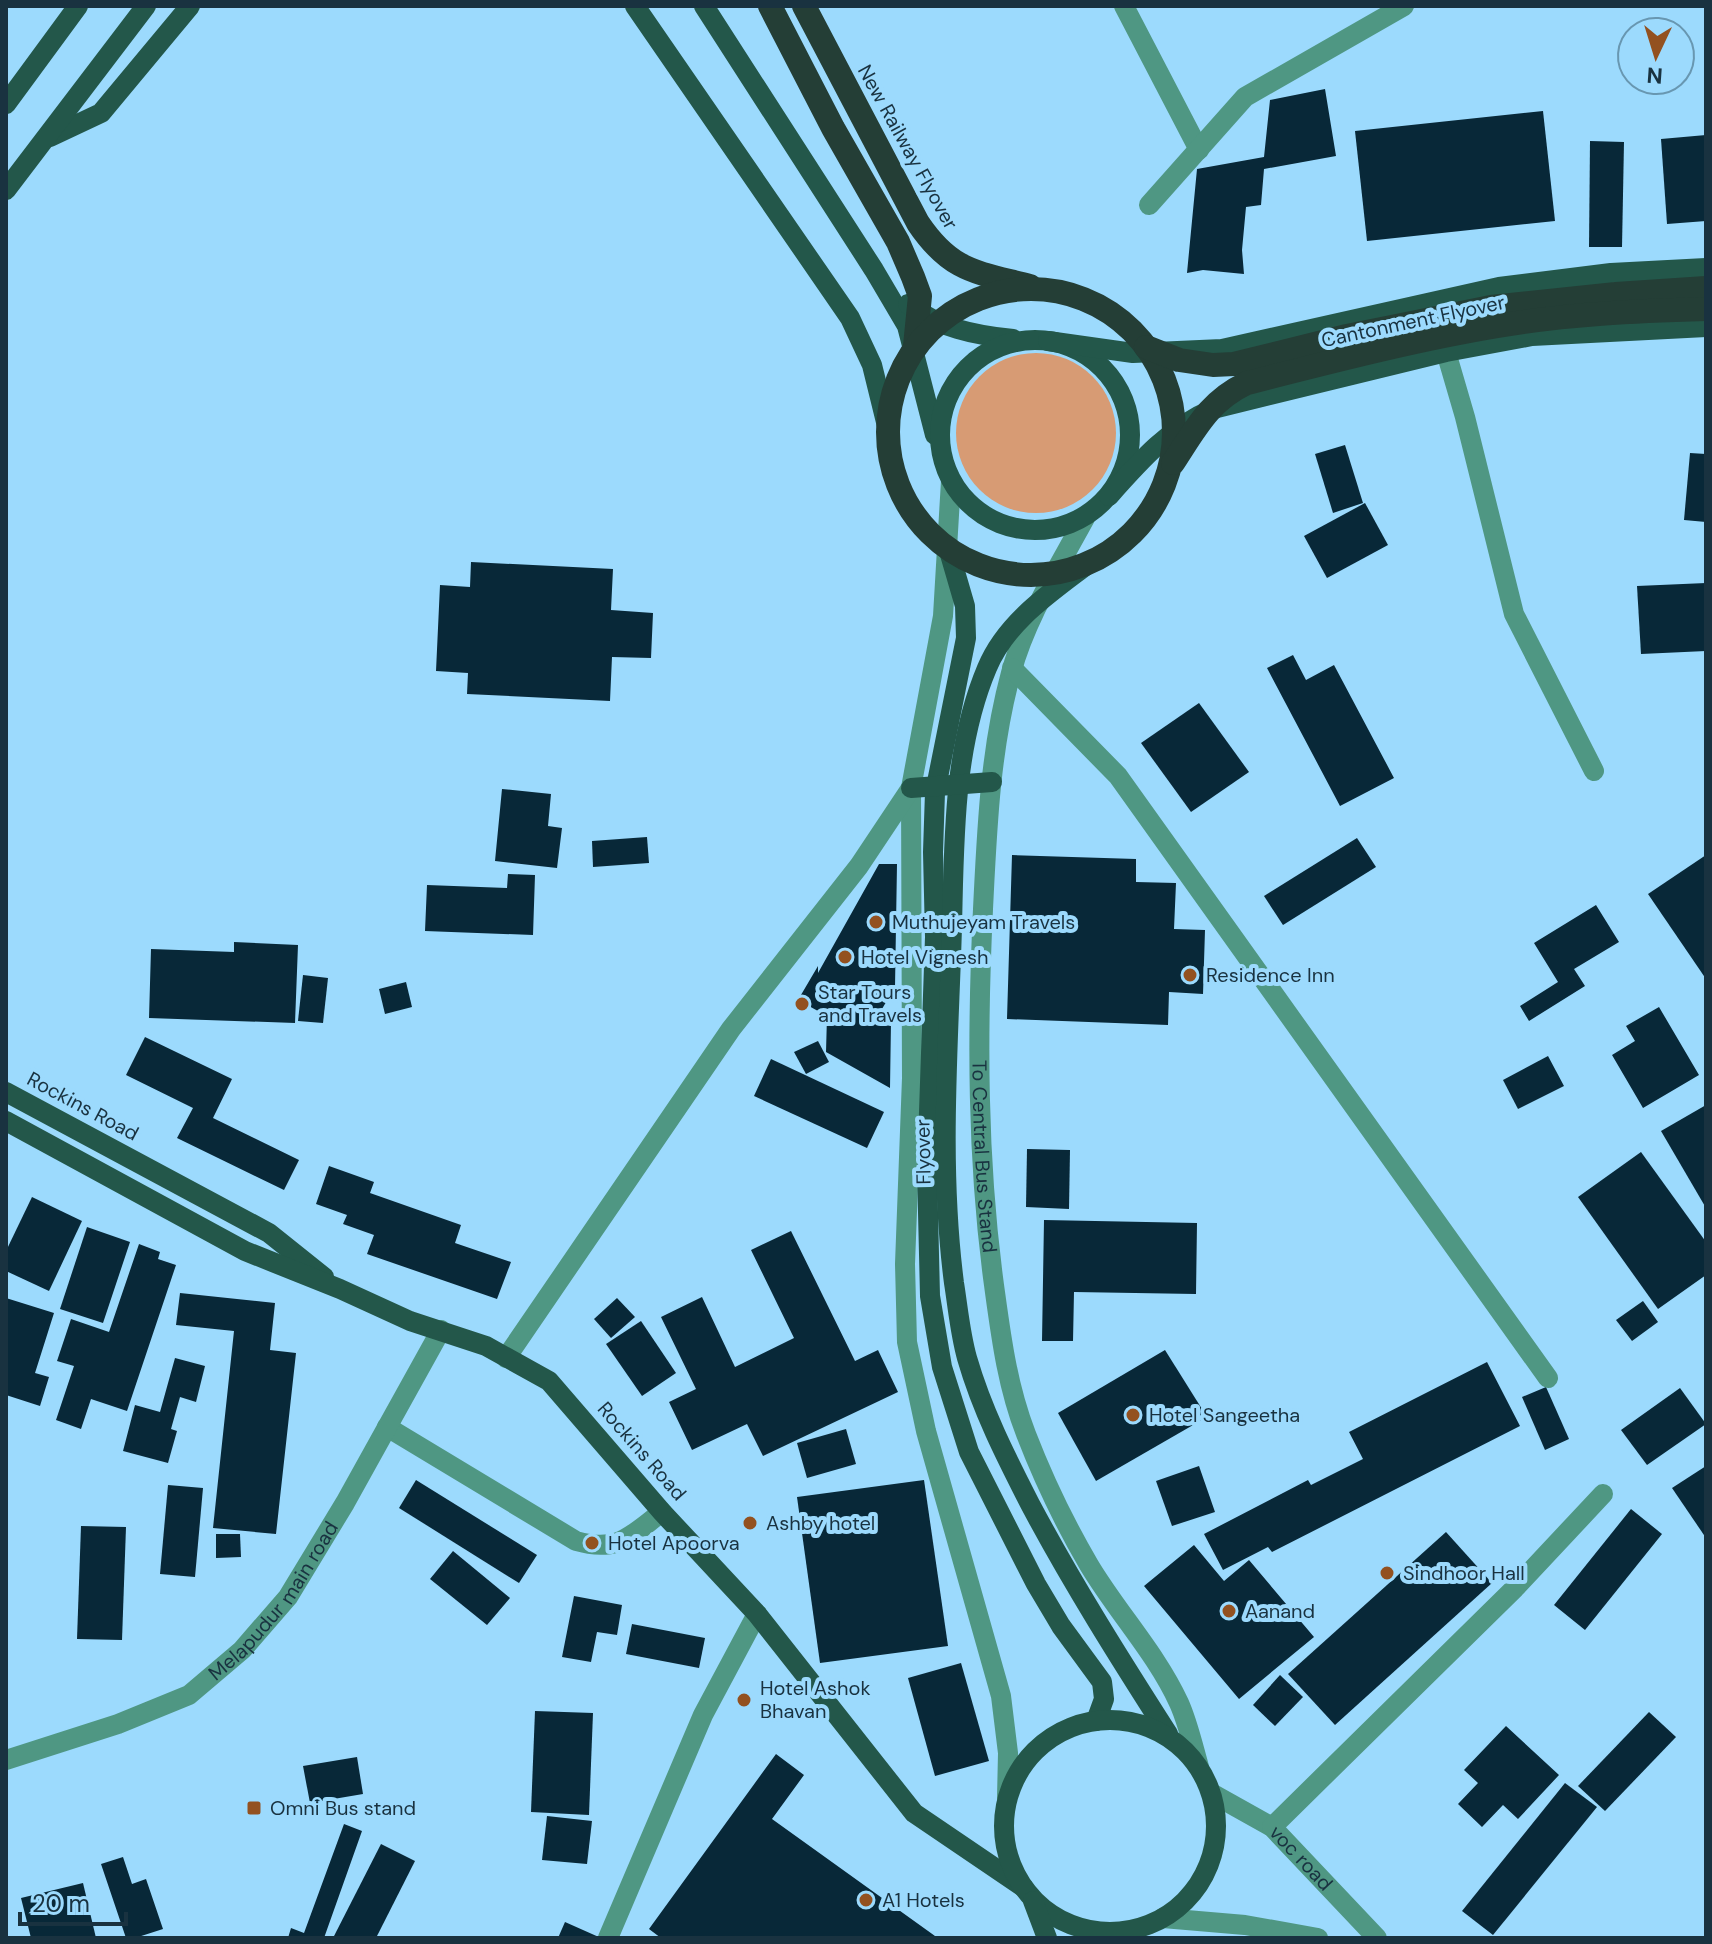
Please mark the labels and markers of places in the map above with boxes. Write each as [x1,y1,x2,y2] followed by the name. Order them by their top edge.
[892,909,1075,935] place label: Muthujeyam Travels
[867,913,885,931] marker: Muthujeyam Travels
[861,944,989,970] place label: Hotel Vignesh
[836,948,854,966] marker: Hotel Vignesh
[1206,962,1335,988] place label: Residence Inn
[1181,966,1199,984] marker: Residence Inn
[818,979,922,1028] place label: Star Tours and Travels
[793,995,811,1013] marker: Star Tours and Travels
[1149,1402,1300,1428] place label: Hotel Sangeetha
[1124,1406,1142,1424] marker: Hotel Sangeetha
[766,1510,875,1536] place label: Ashby hotel
[741,1514,759,1532] marker: Ashby hotel
[608,1530,740,1556] place label: Hotel Apoorva
[583,1534,601,1552] marker: Hotel Apoorva
[1403,1560,1525,1586] place label: Sindhoor Hall
[1378,1564,1396,1582] marker: Sindhoor Hall
[1245,1598,1315,1624] place label: Aanand
[1220,1602,1238,1620] marker: Aanand
[760,1675,871,1724] place label: Hotel Ashok Bhavan
[735,1691,753,1709] marker: Hotel Ashok Bhavan
[270,1795,416,1821] place label: Omni Bus stand
[245,1799,263,1817] marker: Omni Bus stand
[882,1887,965,1913] place label: A1 Hotels
[857,1891,875,1909] marker: A1 Hotels

